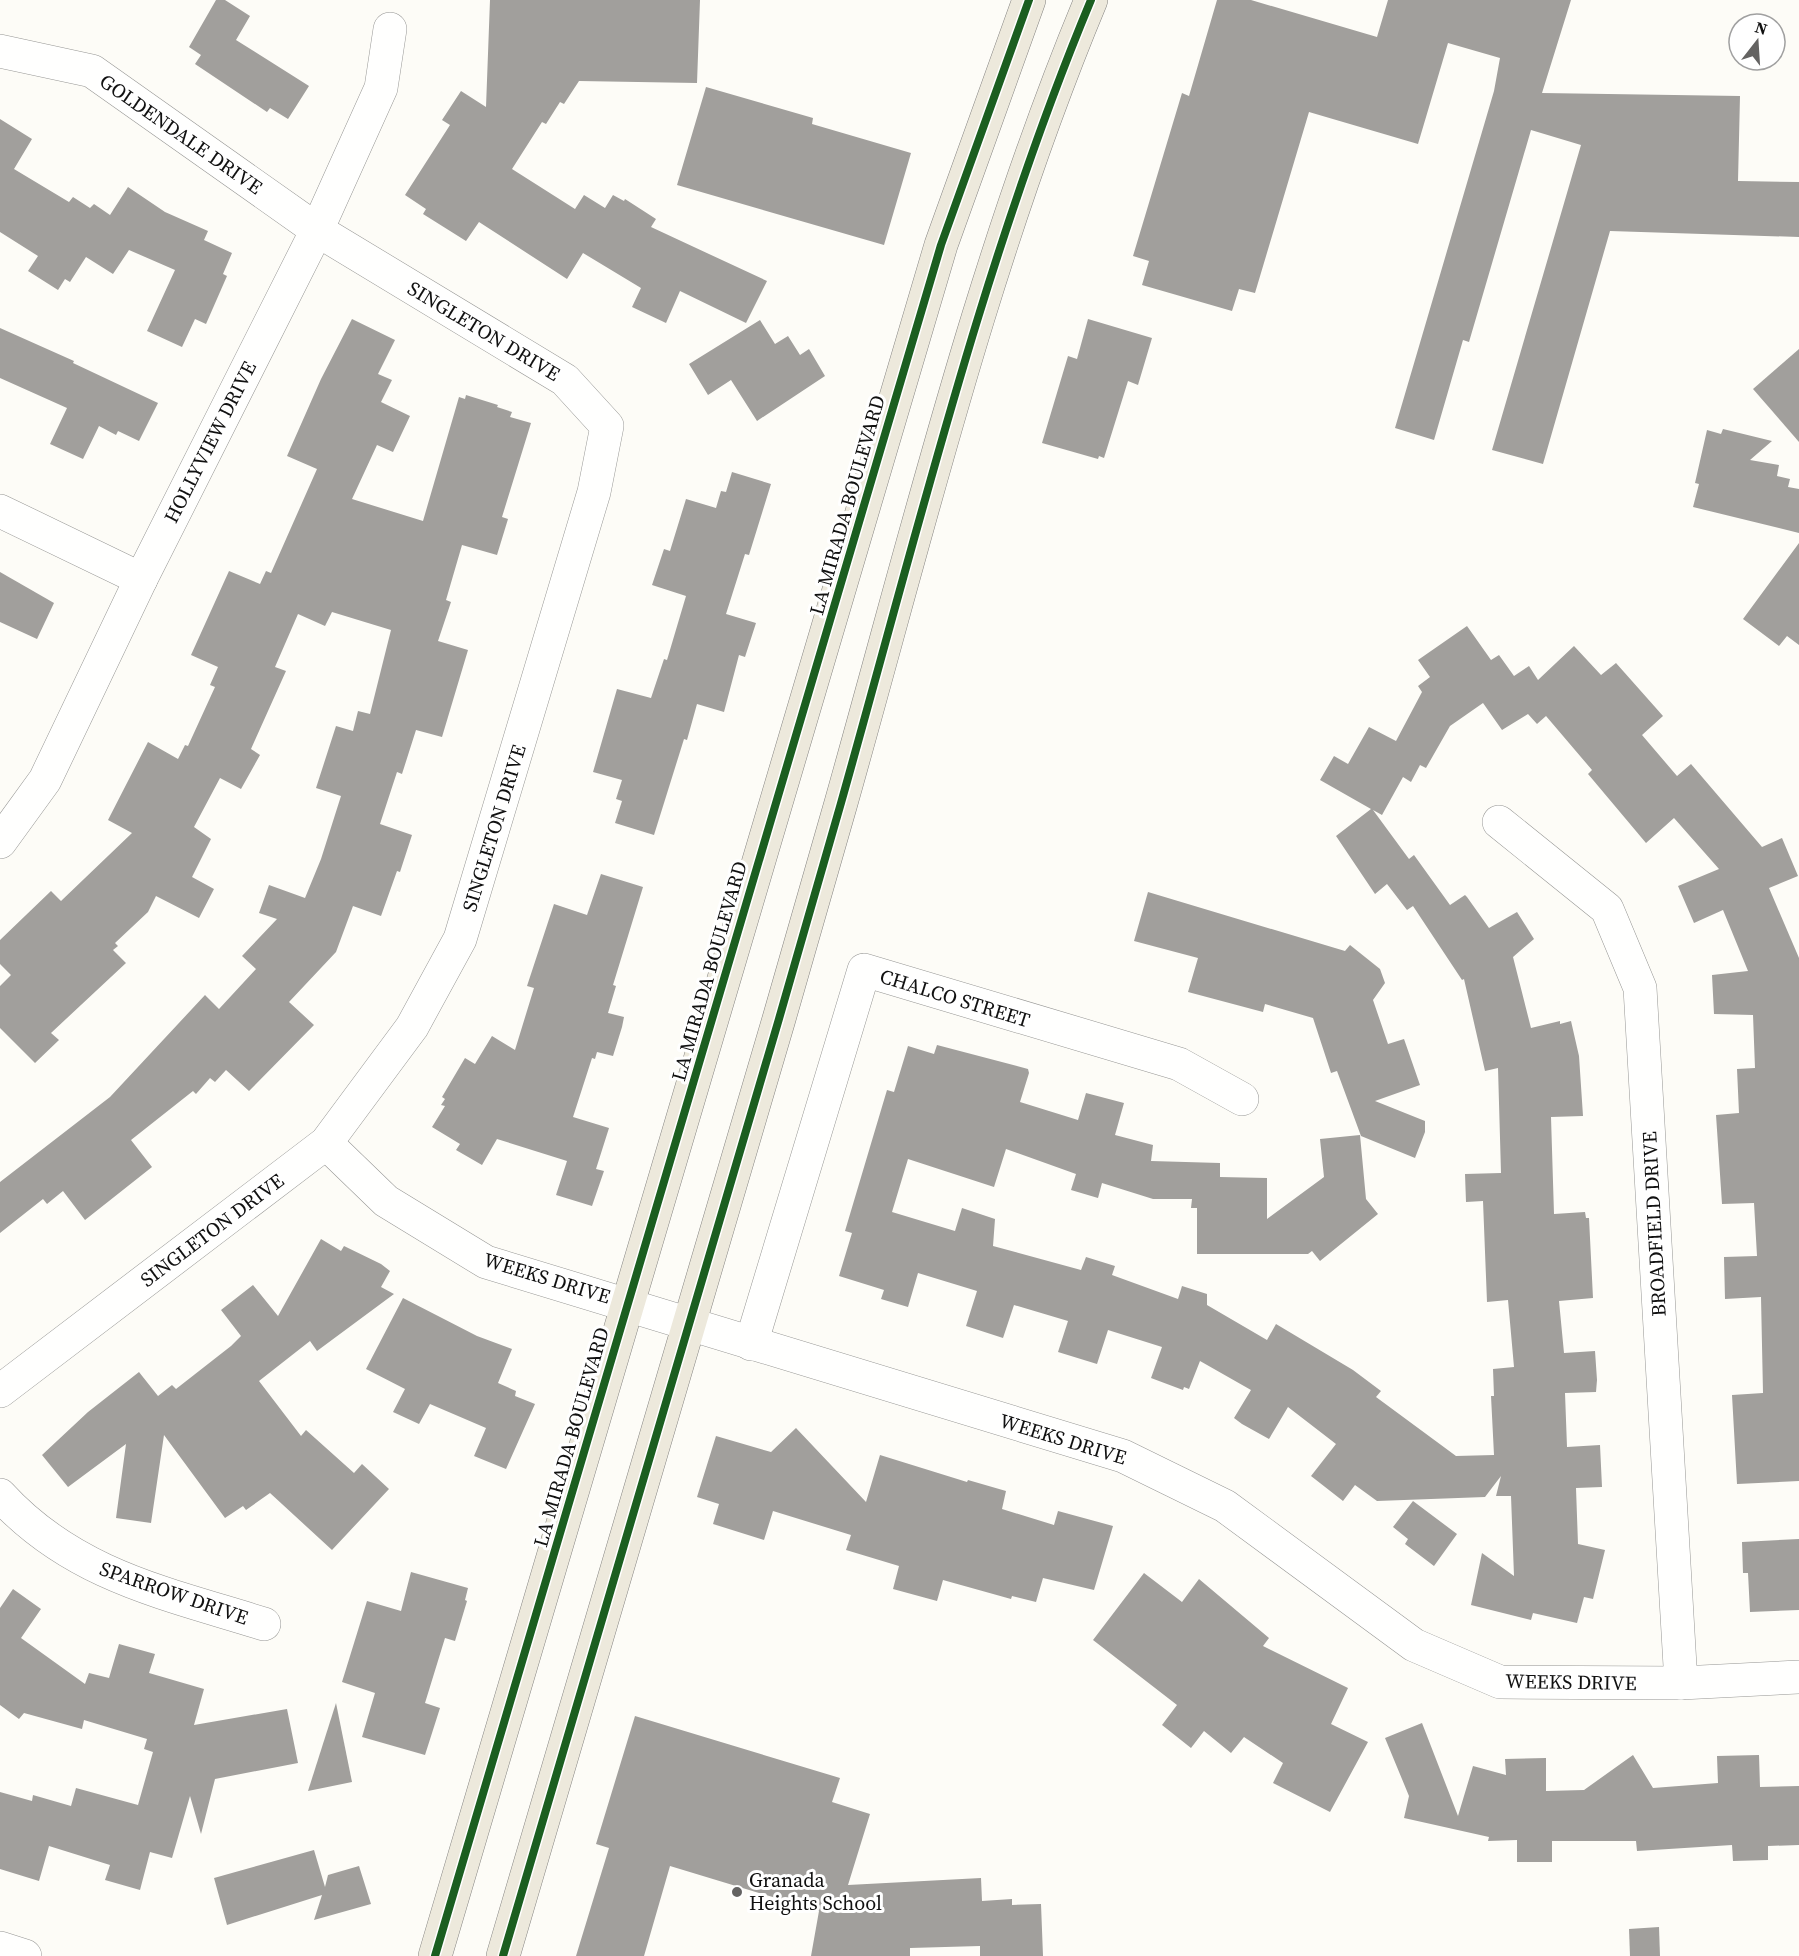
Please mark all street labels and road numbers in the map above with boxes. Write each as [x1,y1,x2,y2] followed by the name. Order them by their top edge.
[94,67,268,201] street label: GOLDENDALE DRIVE
[402,274,566,388] street label: SINGLETON DRIVE
[157,356,263,528] street label: HOLLYVIEW DRIVE
[802,392,892,618] street label: LA MIRADA BOULEVARD
[455,741,533,915] street label: SINGLETON DRIVE
[664,858,754,1084] street label: LA MIRADA BOULEVARD
[876,962,1034,1034] street label: CHALCO STREET
[1635,1131,1673,1317] street label: BROADFIELD DRIVE
[134,1167,290,1293] street label: SINGLETON DRIVE
[480,1245,614,1311] street label: WEEKS DRIVE
[526,1324,616,1550] street label: LA MIRADA BOULEVARD
[996,1406,1130,1472] street label: WEEKS DRIVE
[96,1554,252,1632] street label: SPARROW DRIVE
[1505,1667,1637,1697] street label: WEEKS DRIVE

